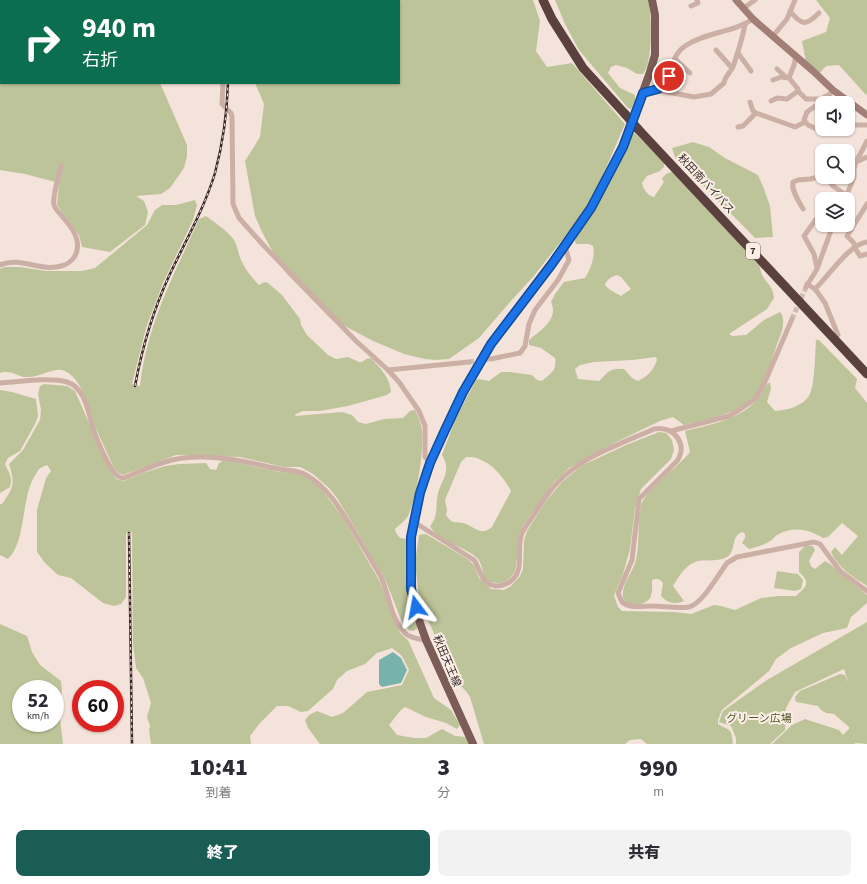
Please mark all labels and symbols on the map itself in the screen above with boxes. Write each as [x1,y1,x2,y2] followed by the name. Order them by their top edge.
[652,59,686,93] pin
[674,151,738,217] street label: 秋田南バイパス
[746,243,760,259] road number: 7
[395,586,437,628] position arrow
[429,633,465,689] street label: 秋田天王線
[72,680,124,732] speed limit sign: 60
[726,711,792,726] park label: グリーン広場

